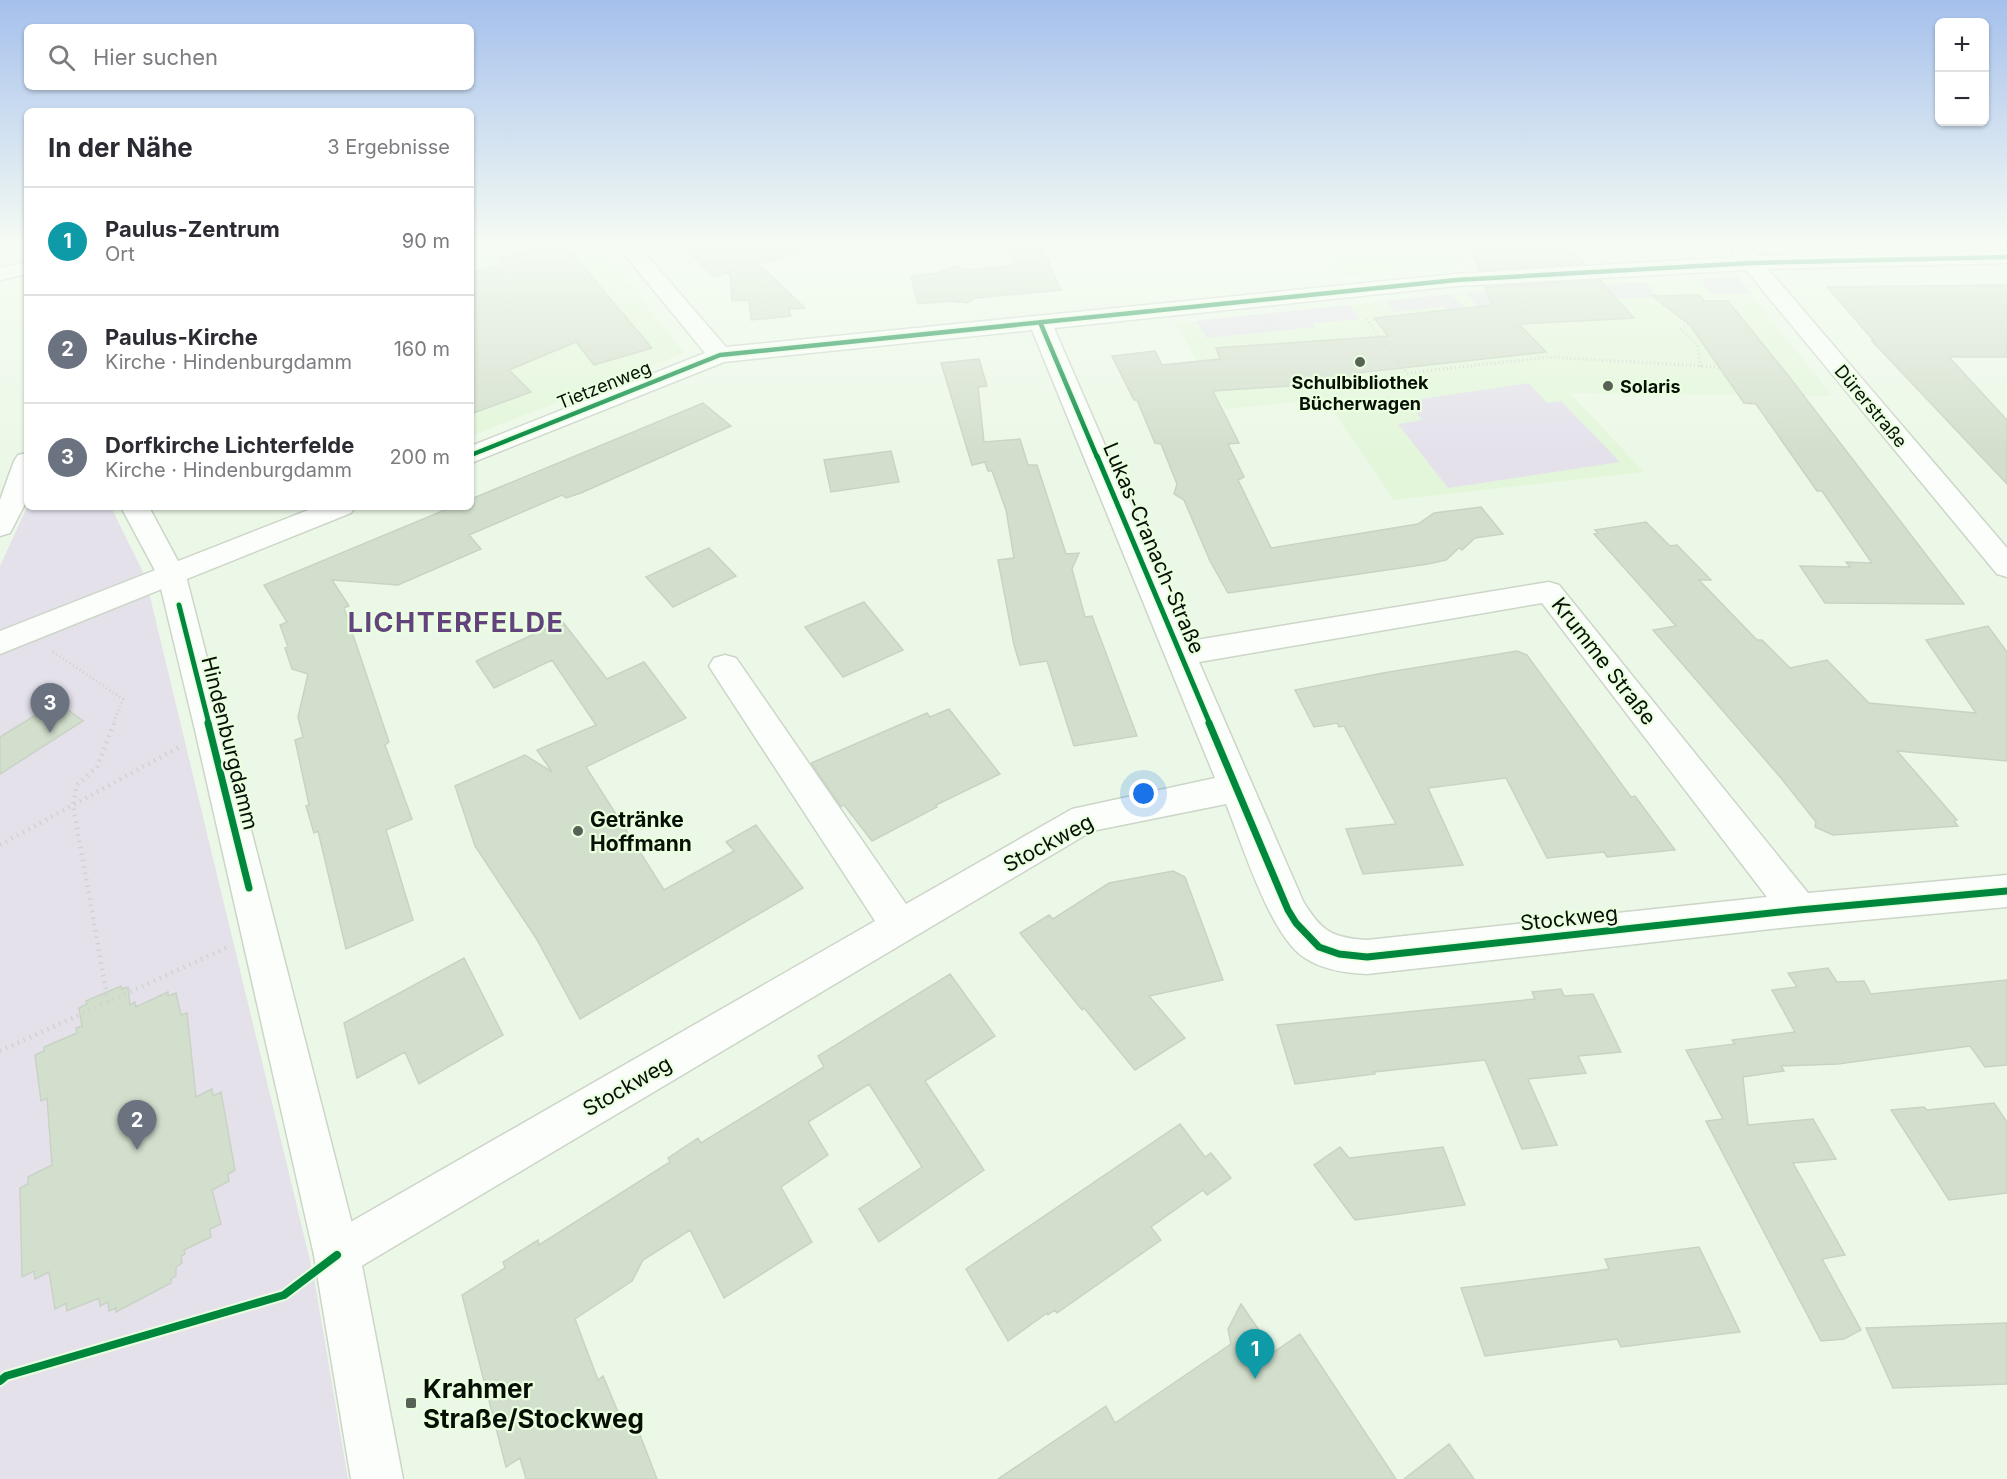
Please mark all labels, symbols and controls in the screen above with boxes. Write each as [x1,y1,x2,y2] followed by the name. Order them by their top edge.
[1935,18,1989,126] map controls
[1935,18,1989,72] button: +
[24,24,474,90] search box
[45,41,78,74] icon: search
[93,44,218,70] text: Hier suchen
[1935,72,1989,126] button: −
[48,132,193,163] text: In der Nähe
[327,135,450,159] text: 3 Ergebnisse
[105,216,280,242] text: Paulus-Zentrum
[63,229,72,253] text: 1
[402,229,450,253] text: 90 m
[105,242,135,266] text: Ort
[105,324,258,350] text: Paulus-Kirche
[61,337,74,361] text: 2
[394,337,450,361] text: 160 m
[105,350,352,374] text: Kirche · Hindenburgdamm
[1353,355,1367,369] marker: Schulbibliothek Bücherwagen
[554,357,654,413] street label: Tietzenweg
[1830,360,1912,452] street label: Dürerstraße
[1291,372,1429,414] place label: Schulbibliothek Bücherwagen
[1620,376,1681,397] place label: Solaris
[1601,379,1615,393] marker: Solaris
[105,432,354,458] text: Dorfkirche Lichterfelde
[1098,439,1210,657] street label: Lukas-Cranach-Straße
[61,445,74,469] text: 3
[389,445,450,469] text: 200 m
[105,458,352,482] text: Kirche · Hindenburgdamm
[1547,592,1661,730] street label: Krumme Straße
[348,606,564,639] district label: LICHTERFELDE
[196,654,264,832] street label: Hindenburgdamm
[31,684,70,733] pin: 3
[1129,779,1158,808] your location
[590,807,692,856] place label: Getränke Hoffmann
[999,809,1097,877] street label: Stockweg
[571,824,585,838] marker: Getränke Hoffmann
[1519,900,1619,936] street label: Stockweg
[578,1051,676,1121] street label: Stockweg
[118,1100,156,1150] pin: 2
[1236,1330,1274,1379] pin: 1
[423,1373,644,1434] place label: Krahmer Straße/Stockweg
[404,1396,418,1410] marker: Krahmer Straße/Stockweg

